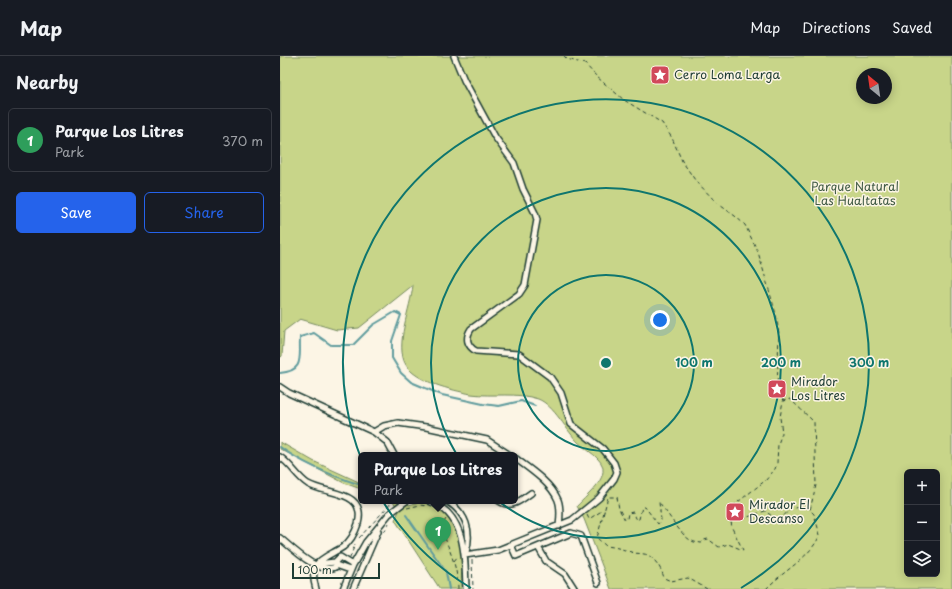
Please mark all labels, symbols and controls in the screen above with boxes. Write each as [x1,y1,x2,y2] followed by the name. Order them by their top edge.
[20,14,62,42] text: Map
[750,17,780,38] text: Map
[802,17,870,38] text: Directions
[892,17,932,38] text: Saved
[649,64,671,86] place icon: Cerro Loma Larga
[674,65,780,83] place label: Cerro Loma Larga
[856,68,892,104] north arrow
[16,69,78,95] text: Nearby
[55,119,184,142] text: Parque Los Litres
[27,131,33,150] text: 1
[222,131,263,150] text: 370 m
[55,142,84,161] text: Park
[811,177,899,209] park label: Parque Natural Las Hualtatas
[16,192,136,233] button: Save
[144,192,264,233] button: Share
[650,310,670,330] your location
[675,353,713,371] text: 100 m
[761,353,801,371] text: 200 m
[849,353,889,371] text: 300 m
[599,356,613,370] centre of rings
[791,372,846,404] place label: Mirador Los Litres
[766,378,788,400] place icon: Mirador Los Litres
[358,452,518,504] popup
[374,457,502,480] text: Parque Los Litres
[904,469,940,577] map controls
[904,469,940,505] button: +
[374,480,403,499] text: Park
[749,495,810,527] place label: Mirador El Descanso
[724,501,746,523] place icon: Mirador El Descanso
[904,505,940,541] button: −
[425,517,451,550] pin: 1
[904,541,940,577] button: layers
[292,561,380,580] scale bar
[298,561,332,578] text: 100 m

